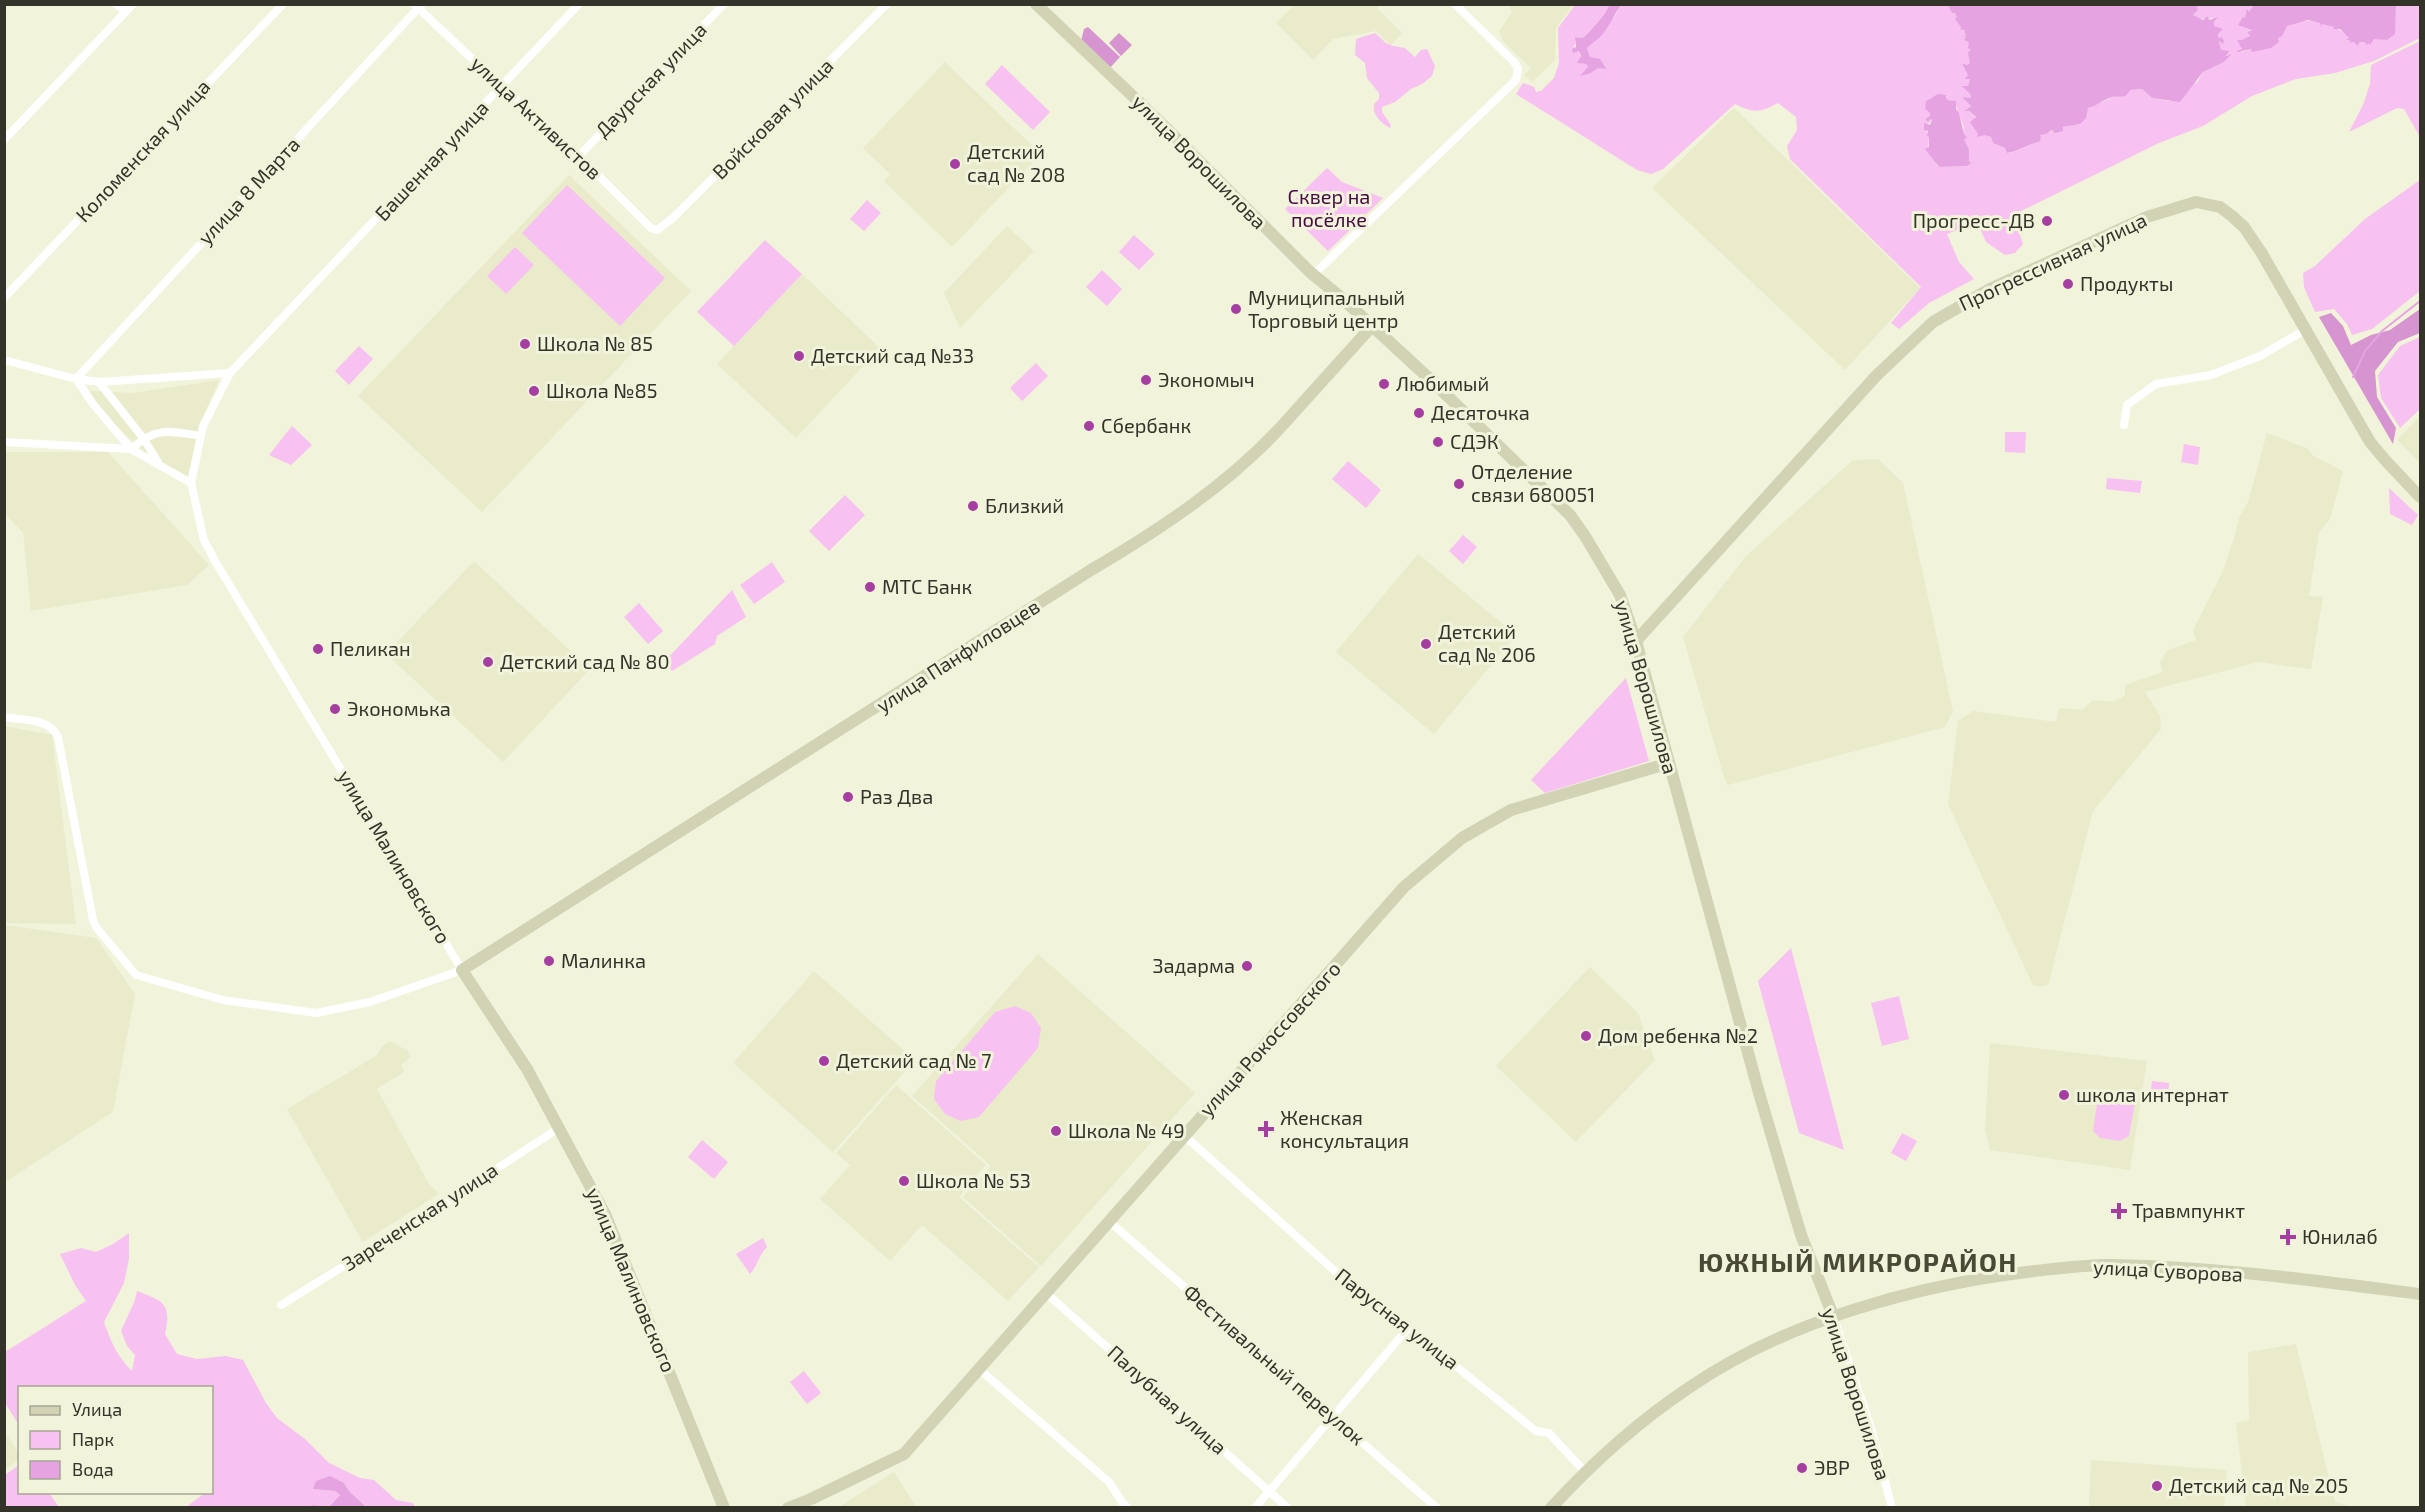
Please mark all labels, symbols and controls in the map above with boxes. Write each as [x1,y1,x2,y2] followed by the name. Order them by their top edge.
[590,17,712,142] street label: Даурская улица
[466,51,607,185] street label: улица Активистов
[707,53,838,184] street label: Войсковая улица
[70,74,215,227] street label: Коломенская улица
[1127,89,1272,234] street label: улица Ворошилова
[369,95,494,226] street label: Башенная улица
[192,132,305,250] street label: улица 8 Марта
[967,139,1065,186] place label: Детский сад № 208
[948,157,962,171] marker: Детский сад № 208
[1288,184,1370,231] park label: Сквер на посёлке
[1955,207,2151,316] street label: Прогрессивная улица
[1913,208,2035,232] place label: Прогресс-ДВ
[2040,214,2054,228] marker: Прогресс-ДВ
[2080,271,2173,296] place label: Продукты
[2061,277,2075,291] marker: Продукты
[1248,285,1405,332] place label: Муниципальный Торговый центр
[1229,302,1243,316] marker: Муниципальный Торговый центр
[537,331,653,355] place label: Школа № 85
[518,337,532,351] marker: Школа № 85
[811,343,974,367] place label: Детский сад №33
[792,349,806,363] marker: Детский сад №33
[1158,367,1255,391] place label: Экономыч
[1396,371,1489,395] place label: Любимый
[1139,373,1153,387] marker: Экономыч
[1377,377,1391,391] marker: Любимый
[546,378,657,402] place label: Школа №85
[527,384,541,398] marker: Школа №85
[1431,400,1530,424] place label: Десяточка
[1412,406,1426,420] marker: Десяточка
[1101,413,1192,437] place label: Сбербанк
[1082,419,1096,433] marker: Сбербанк
[1450,429,1499,453] place label: СДЭК
[1431,435,1445,449] marker: СДЭК
[1471,459,1595,506] place label: Отделение связи 680051
[1452,477,1466,491] marker: Отделение связи 680051
[985,493,1064,517] place label: Близкий
[966,499,980,513] marker: Близкий
[882,574,972,598] place label: МТС Банк
[863,580,877,594] marker: МТС Банк
[871,593,1044,718] street label: улица Панфиловцев
[1610,597,1683,777] street label: улица Ворошилова
[1438,619,1536,666] place label: Детский сад № 206
[330,636,411,660] place label: Пеликан
[1419,637,1433,651] marker: Детский сад № 206
[311,642,325,656] marker: Пеликан
[500,649,670,673] place label: Детский сад № 80
[481,655,495,669] marker: Детский сад № 80
[347,696,451,720] place label: Экономька
[328,702,342,716] marker: Экономька
[333,765,456,948] street label: улица Малиновского
[860,784,933,808] place label: Раз Два
[841,790,855,804] marker: Раз Два
[561,948,646,972] place label: Малинка
[1153,953,1235,977] place label: Задарма
[542,954,556,968] marker: Малинка
[1194,956,1346,1121] street label: улица Рокоссовского
[1240,959,1254,973] marker: Задарма
[1598,1023,1758,1047] place label: Дом ребенка №2
[1579,1029,1593,1043] marker: Дом ребенка №2
[836,1048,992,1072] place label: Детский сад № 7
[817,1054,831,1068] marker: Детский сад № 7
[2076,1082,2229,1106] place label: школа интернат
[2057,1088,2071,1102] marker: школа интернат
[1280,1105,1409,1153] place label: Женская консультация
[1068,1118,1185,1142] place label: Школа № 49
[1257,1120,1275,1138] marker: Женская консультация
[1049,1124,1063,1138] marker: Школа № 49
[337,1157,502,1276] street label: Зареченская улица
[916,1168,1031,1192] place label: Школа № 53
[897,1174,911,1188] marker: Школа № 53
[581,1184,682,1376] street label: улица Малиновского
[2132,1198,2245,1223] place label: Травмпункт
[2110,1202,2128,1220] marker: Травмпункт
[2302,1224,2378,1248] place label: Юнилаб
[2279,1228,2297,1246] marker: Юнилаб
[1698,1246,2018,1277] district label: ЮЖНЫЙ МИКРОРАЙОН
[2093,1254,2244,1287] street label: улица Суворова
[1330,1263,1464,1375] street label: Парусная улица
[1178,1279,1371,1451] street label: Фестивальный переулок
[1817,1304,1896,1483] street label: улица Ворошилова
[1103,1340,1232,1460] street label: Палубная улица
[18,1386,213,1494] legend
[72,1398,122,1420] text: Улица
[72,1428,114,1450] text: Парк
[1814,1455,1850,1479] place label: ЭВР
[72,1458,114,1480] text: Вода
[1795,1461,1809,1475] marker: ЭВР
[2169,1473,2348,1497] place label: Детский сад № 205
[2150,1479,2164,1493] marker: Детский сад № 205

